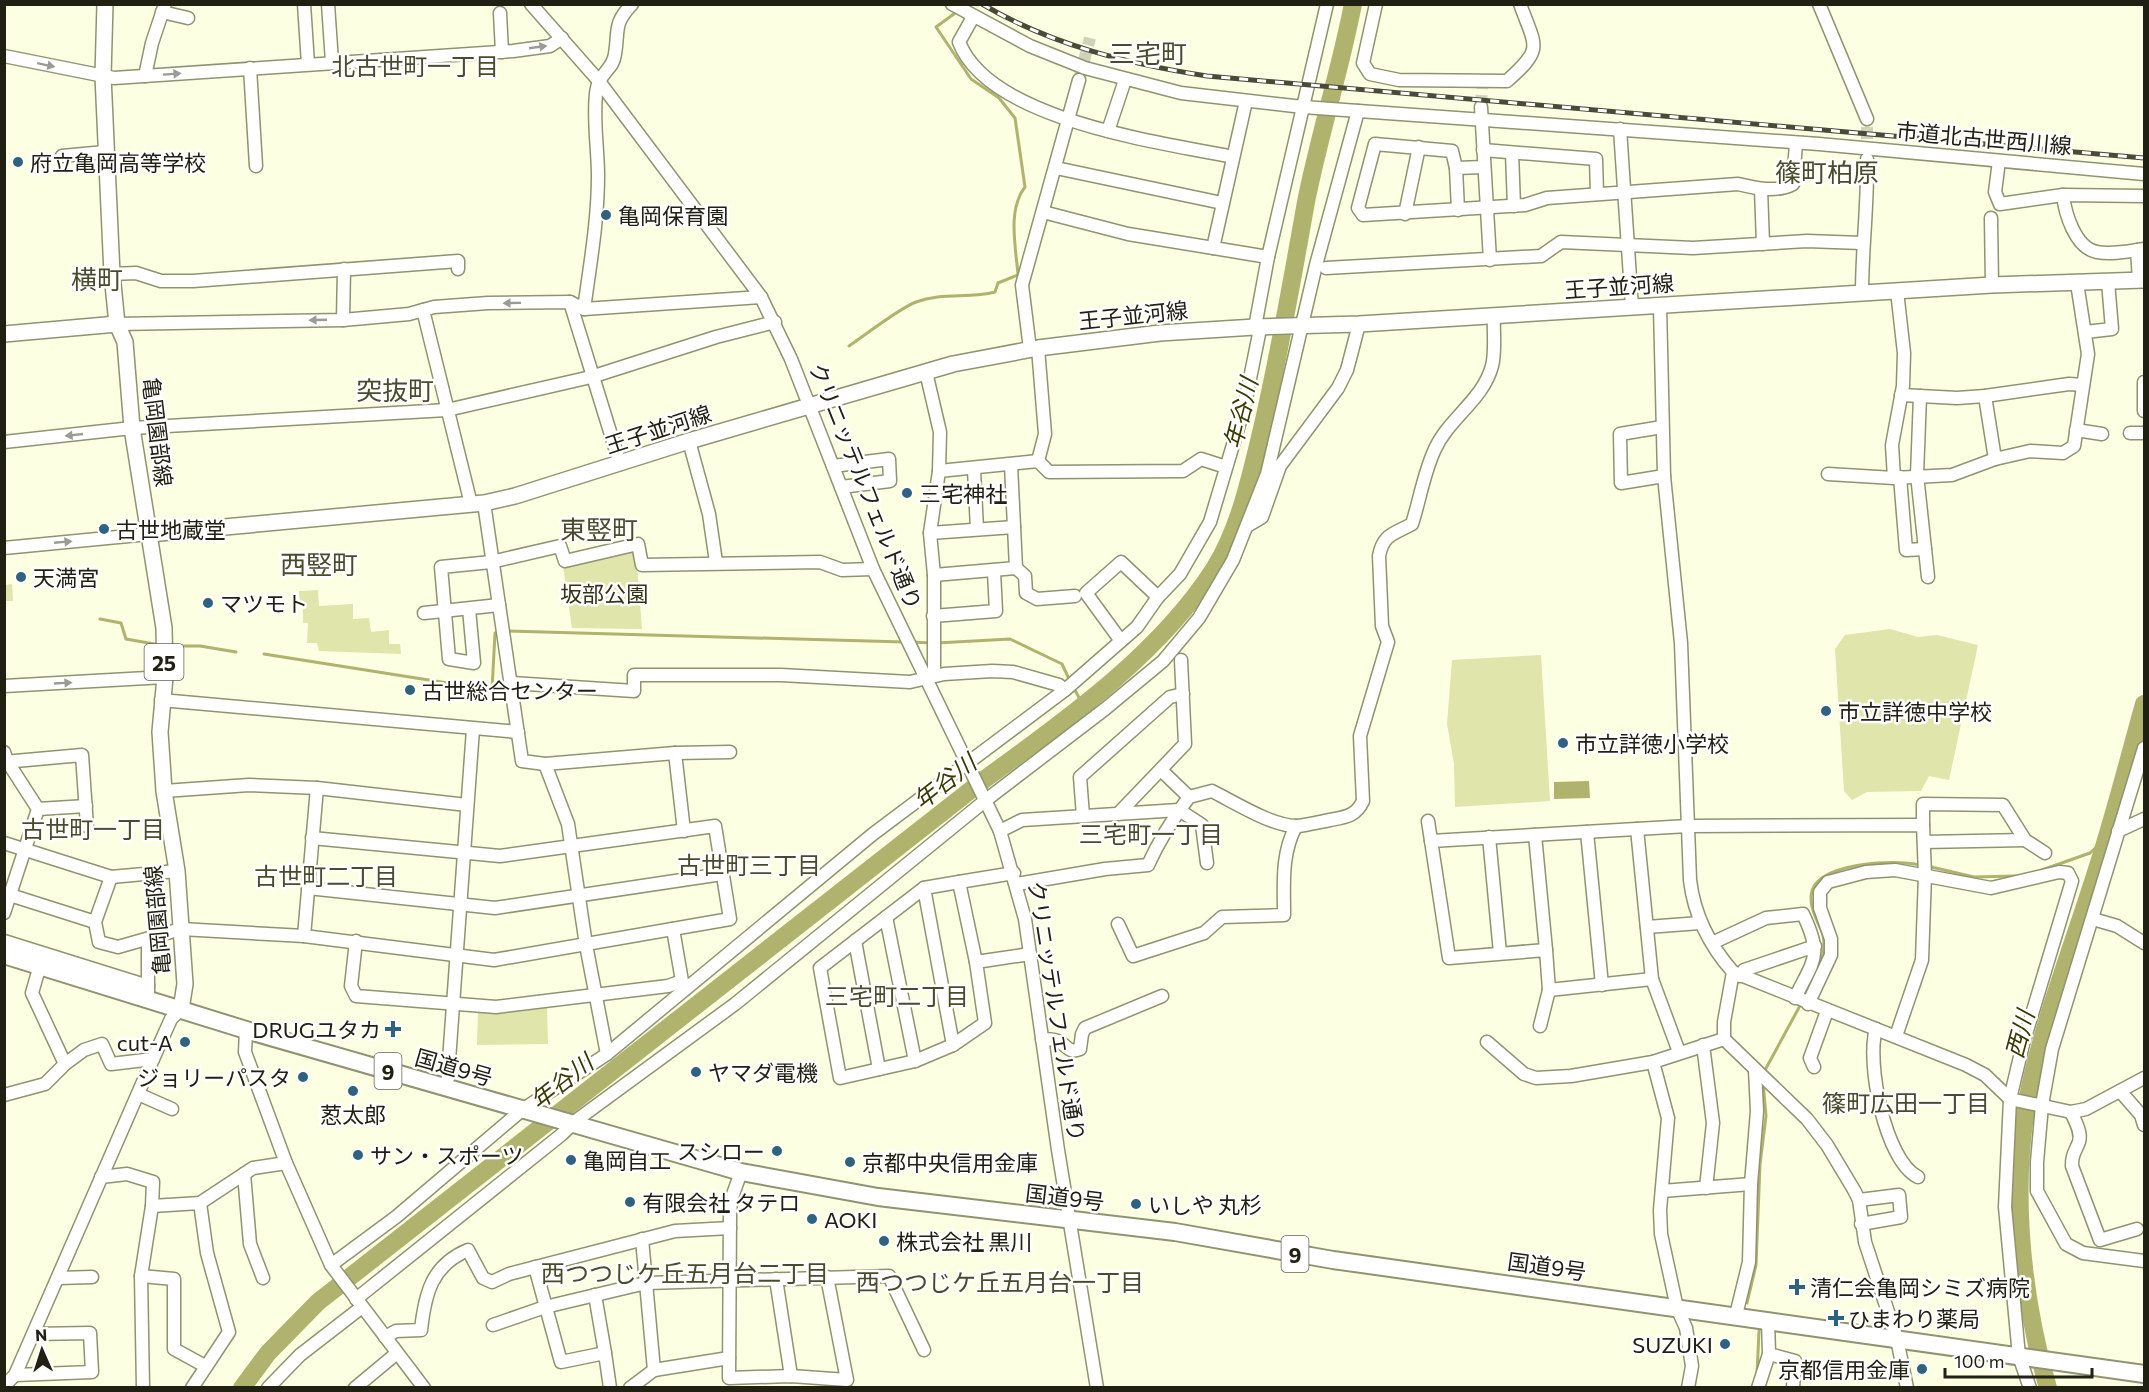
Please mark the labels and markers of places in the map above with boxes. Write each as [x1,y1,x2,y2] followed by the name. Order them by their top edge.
[30,149,206,176] place label: 府立亀岡高等学校
[11,155,25,169] marker: 府立亀岡高等学校
[618,202,728,229] place label: 亀岡保育園
[599,208,613,222] marker: 亀岡保育園
[919,480,1007,507] place label: 三宅神社
[900,486,914,500] marker: 三宅神社
[116,516,226,543] place label: 古世地蔵堂
[97,522,111,536] marker: 古世地蔵堂
[33,564,99,591] place label: 天満宮
[14,570,28,584] marker: 天満宮
[220,590,308,617] place label: マツモト
[201,596,215,610] marker: マツモト
[422,677,598,704] place label: 古世総合センター
[403,683,417,697] marker: 古世総合センター
[1838,698,1992,725] place label: 市立詳徳中学校
[1819,704,1833,718] marker: 市立詳徳中学校
[1575,730,1729,757] place label: 市立詳徳小学校
[1556,736,1570,750] marker: 市立詳徳小学校
[252,1016,381,1043] place label: DRUGユタカ
[386,1022,400,1036] marker: DRUGユタカ
[117,1029,173,1056] place label: cut-A
[178,1035,192,1049] marker: cut-A
[708,1059,818,1086] place label: ヤマダ電機
[137,1064,291,1091] place label: ジョリーパスタ
[689,1065,703,1079] marker: ヤマダ電機
[296,1070,310,1084] marker: ジョリーパスタ
[346,1084,360,1098] marker: 荵太郎
[320,1101,386,1128] place label: 荵太郎
[677,1138,765,1165] place label: スシロー
[370,1142,524,1169] place label: サン・スポーツ
[770,1144,784,1158] marker: スシロー
[583,1147,671,1174] place label: 亀岡自工
[351,1148,365,1162] marker: サン・スポーツ
[862,1149,1038,1176] place label: 京都中央信用金庫
[564,1153,578,1167] marker: 亀岡自工
[843,1155,857,1169] marker: 京都中央信用金庫
[642,1189,800,1216] place label: 有限会社 タテロ
[1148,1191,1262,1218] place label: いしや 丸杉
[623,1195,637,1209] marker: 有限会社 タテロ
[1129,1197,1143,1211] marker: いしや 丸杉
[824,1206,877,1233] place label: AOKI
[805,1212,819,1226] marker: AOKI
[896,1228,1032,1255] place label: 株式会社 黒川
[877,1234,891,1248] marker: 株式会社 黒川
[1810,1274,2030,1301] place label: 清仁会亀岡シミズ病院
[1788,1278,1806,1296] marker: 清仁会亀岡シミズ病院
[1848,1305,1980,1332] place label: ひまわり薬局
[1829,1311,1843,1325] marker: ひまわり薬局
[1632,1331,1713,1358] place label: SUZUKI
[1718,1337,1732,1351] marker: SUZUKI
[1778,1356,1910,1383] place label: 京都信用金庫
[1915,1362,1929,1376] marker: 京都信用金庫

